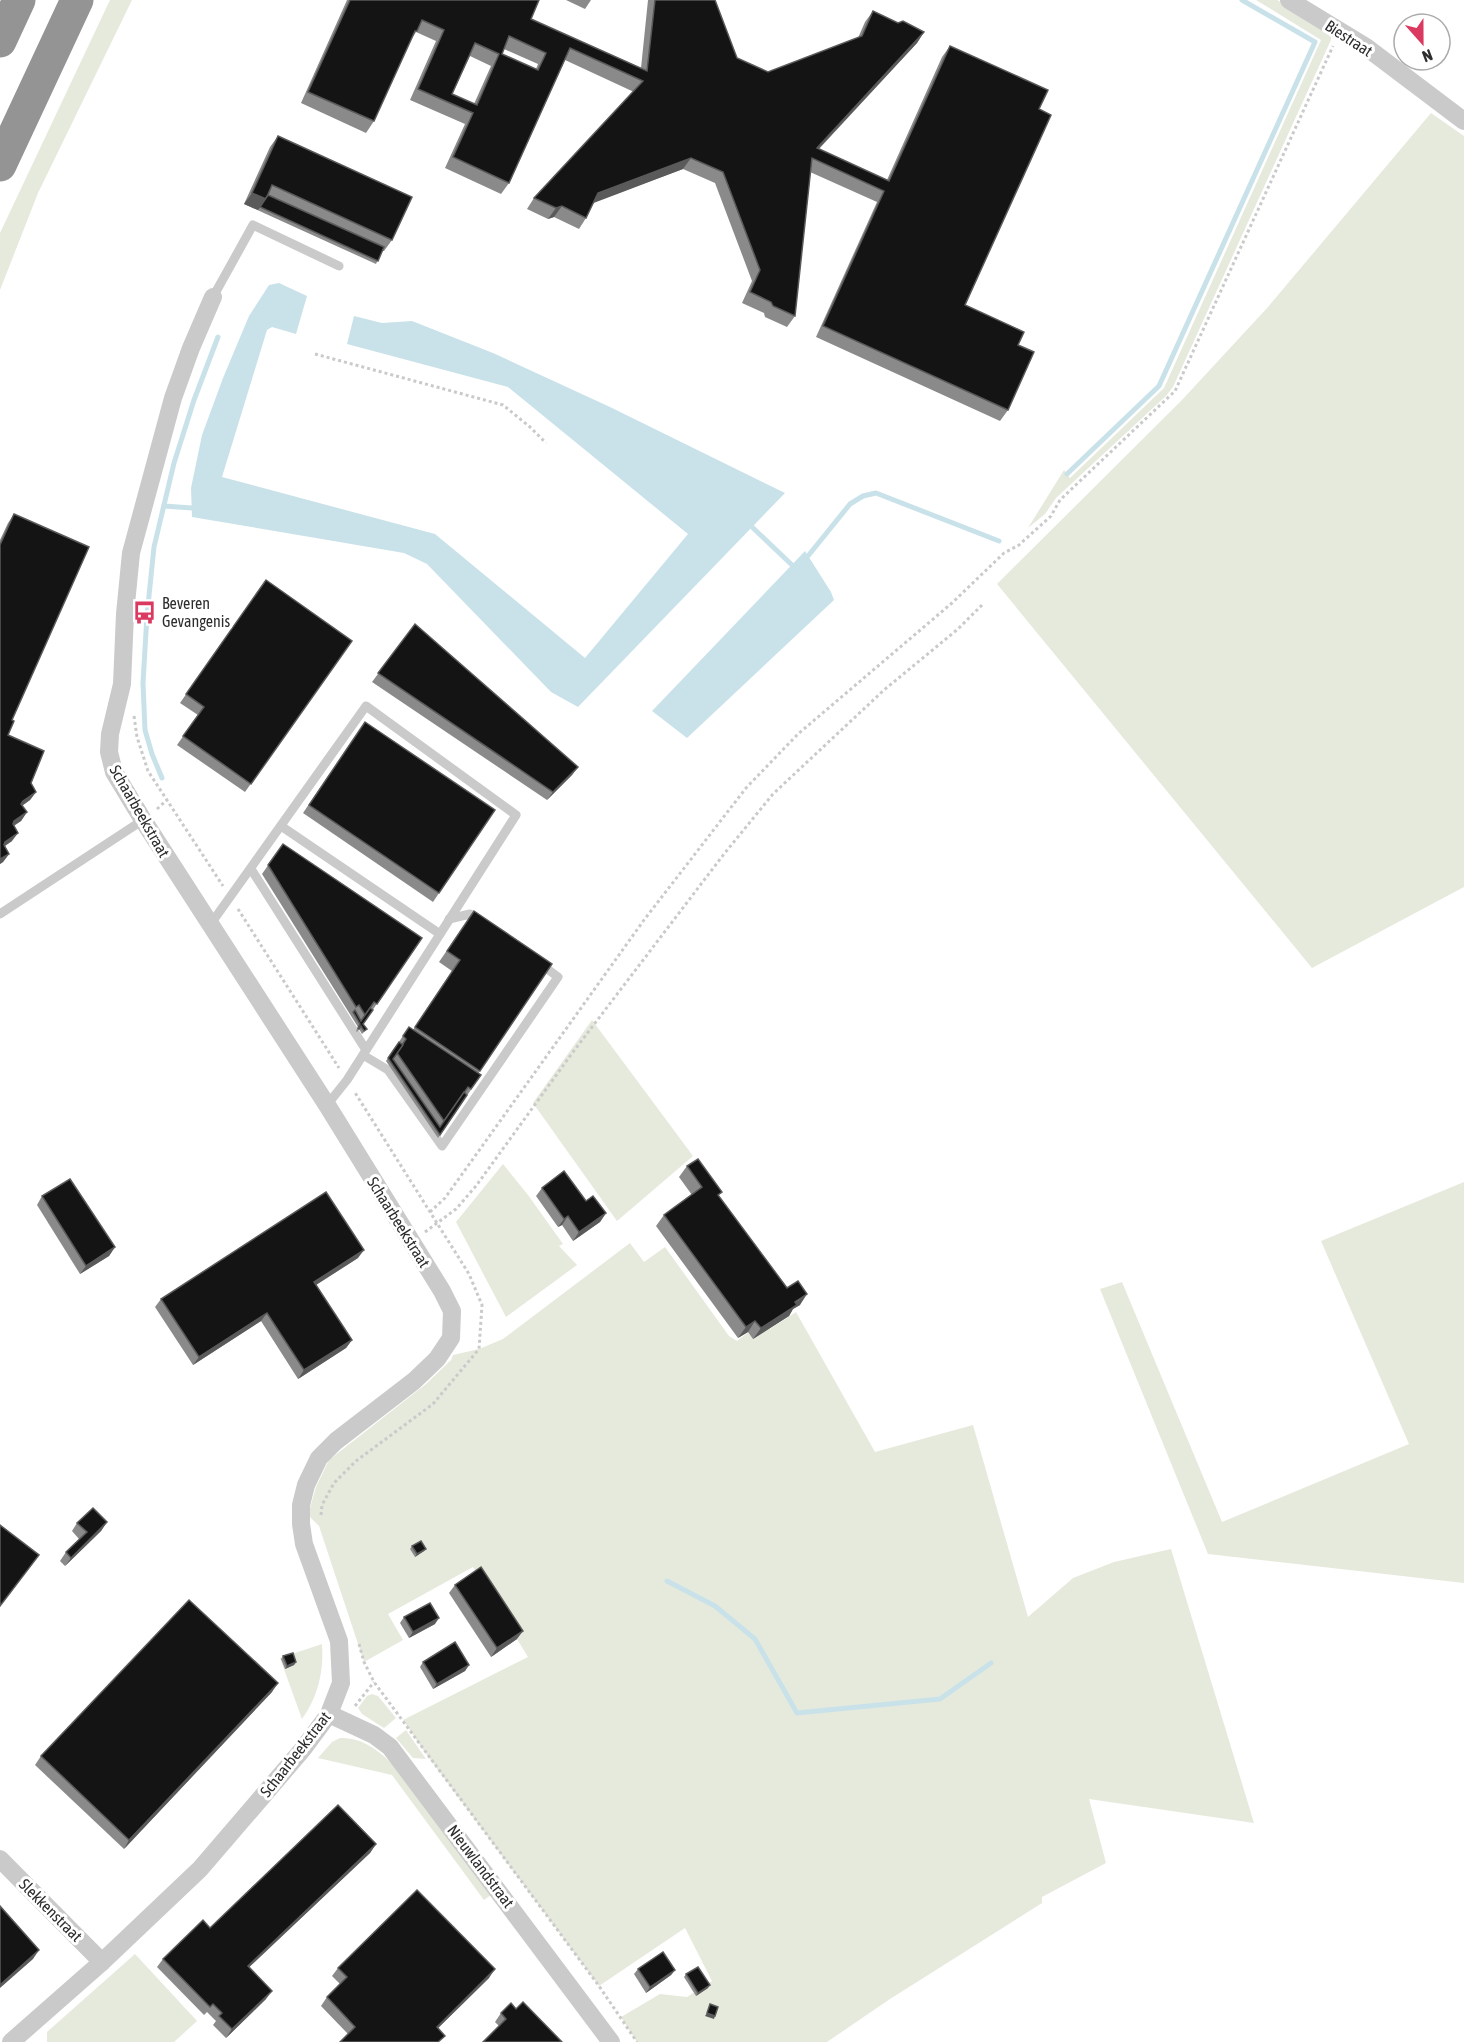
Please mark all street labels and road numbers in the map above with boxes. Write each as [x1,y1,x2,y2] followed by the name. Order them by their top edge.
[1322,16,1376,60] street label: Biestraat
[106,762,174,861] street label: Schaarbeekstraat
[364,1173,434,1271] street label: Schaarbeekstraat
[256,1707,334,1800] street label: Schaarbeekstraat
[444,1821,518,1911] street label: Nieuwlandstraat
[16,1875,86,1945] street label: Slekkenstraat

